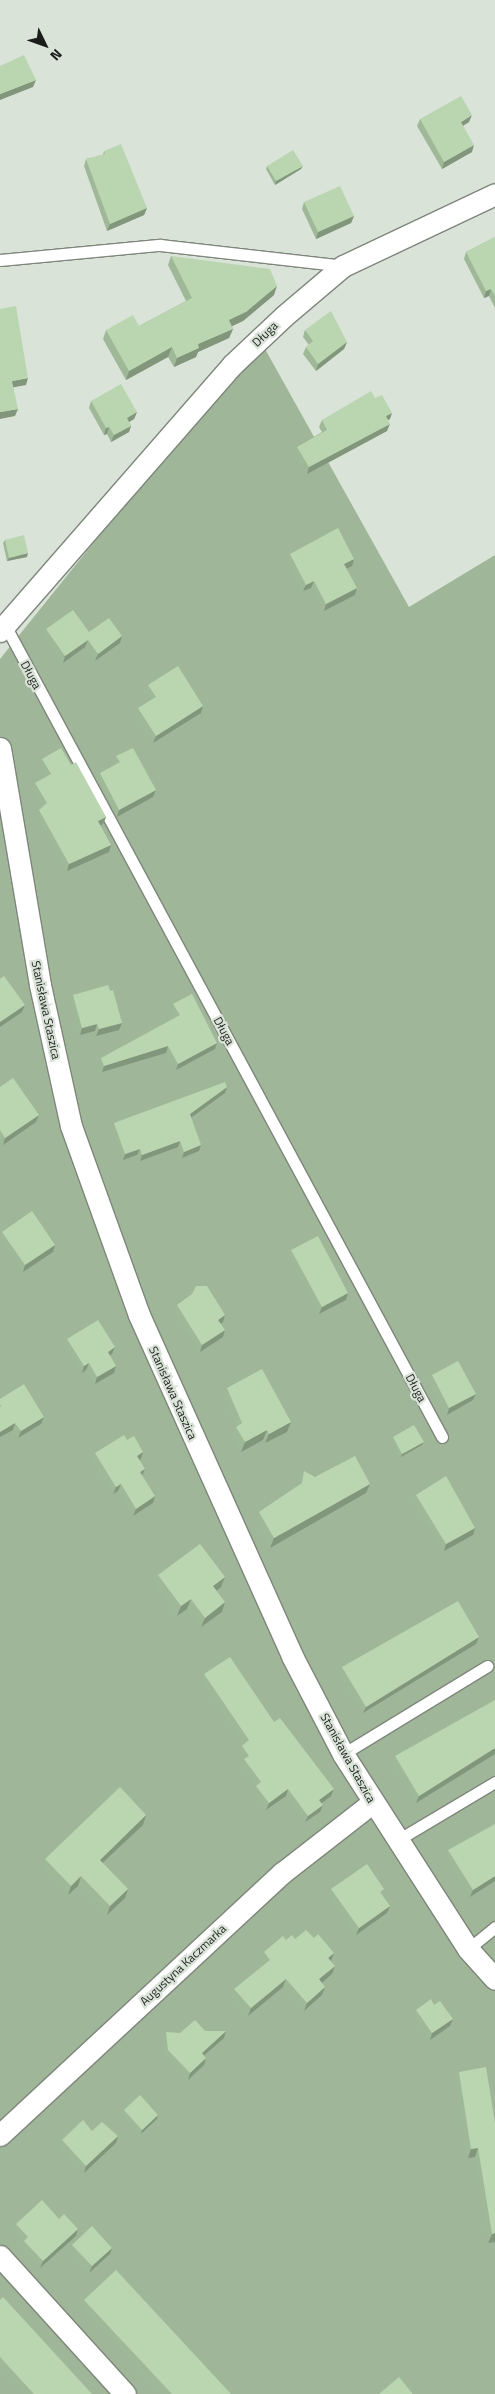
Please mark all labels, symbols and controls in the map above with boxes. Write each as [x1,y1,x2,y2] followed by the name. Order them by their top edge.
[20,20,70,70] north arrow
[45,45,68,66] text: N
[249,318,281,350] street label: Długa
[18,658,44,692] street label: Długa
[29,959,63,1061] street label: Stanisława Staszica
[211,1014,237,1048] street label: Długa
[146,1344,200,1442] street label: Stanisława Staszica
[403,1371,429,1405] street label: Długa
[317,1711,379,1805] street label: Stanisława Staszica
[137,1921,229,2009] street label: Augustyna Kaczmarka

